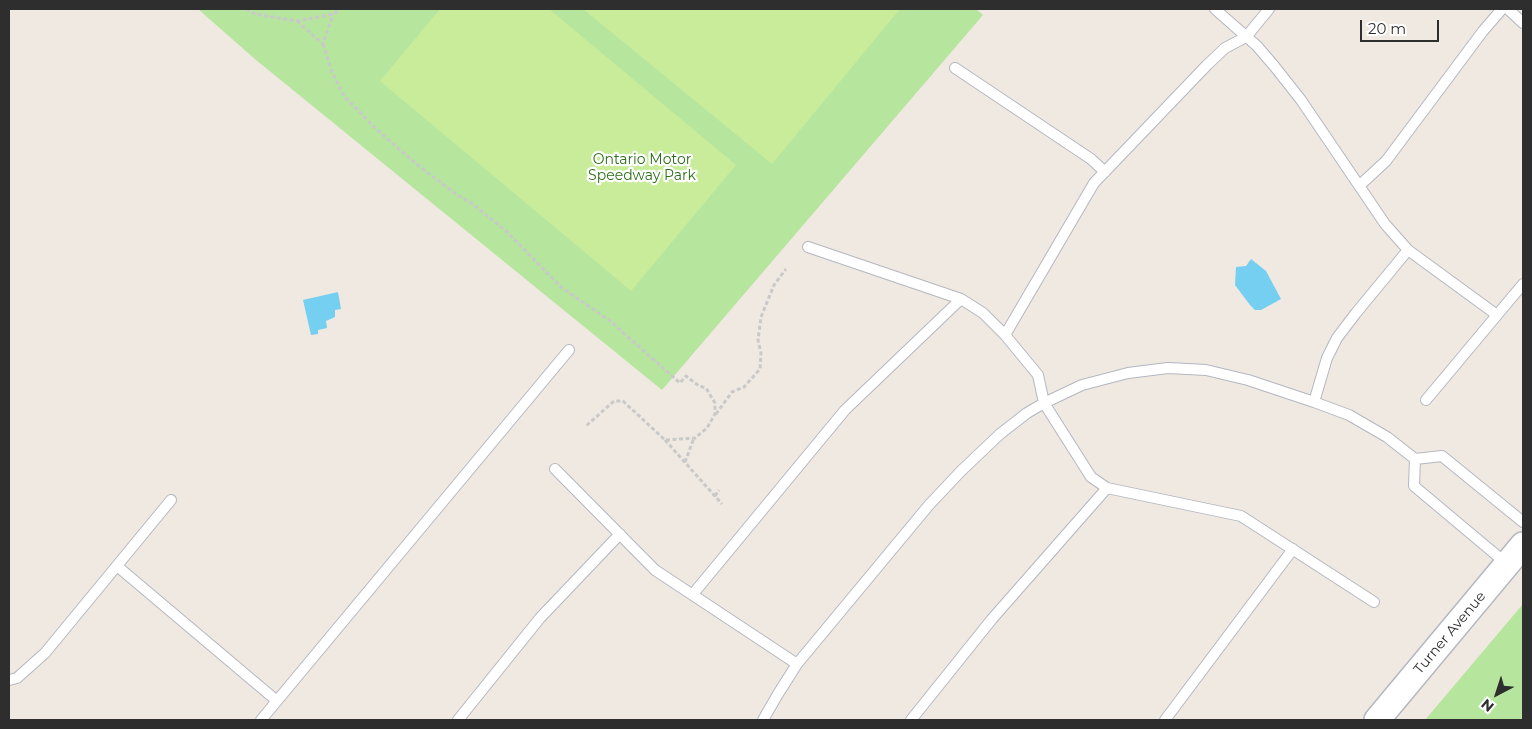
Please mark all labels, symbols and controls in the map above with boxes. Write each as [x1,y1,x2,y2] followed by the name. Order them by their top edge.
[1362,10,1441,42] scale bar
[1368,19,1406,38] text: 20 m
[588,152,696,184] park label: Ontario Motor Speedway Park
[1411,588,1489,678] street label: Turner Avenue
[1472,669,1522,719] north arrow
[1477,695,1497,716] text: N

